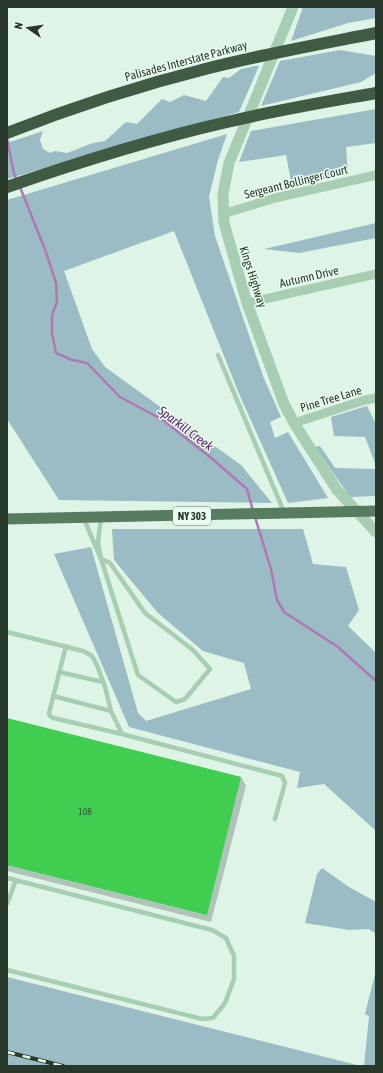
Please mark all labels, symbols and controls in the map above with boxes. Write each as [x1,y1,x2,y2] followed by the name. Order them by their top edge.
[8,8,48,48] north arrow
[12,21,25,30] text: N
[123,38,249,84] street label: Palisades Interstate Parkway
[243,162,350,202] street label: Sergeant Bollinger Court
[236,245,270,310] street label: Kings Highway
[278,263,340,291] street label: Autumn Drive
[299,383,363,415] street label: Pine Tree Lane
[154,402,216,454] water label: Sparkill Creek
[173,507,211,525] road number: NY 303
[78,806,92,817] house number: 108

